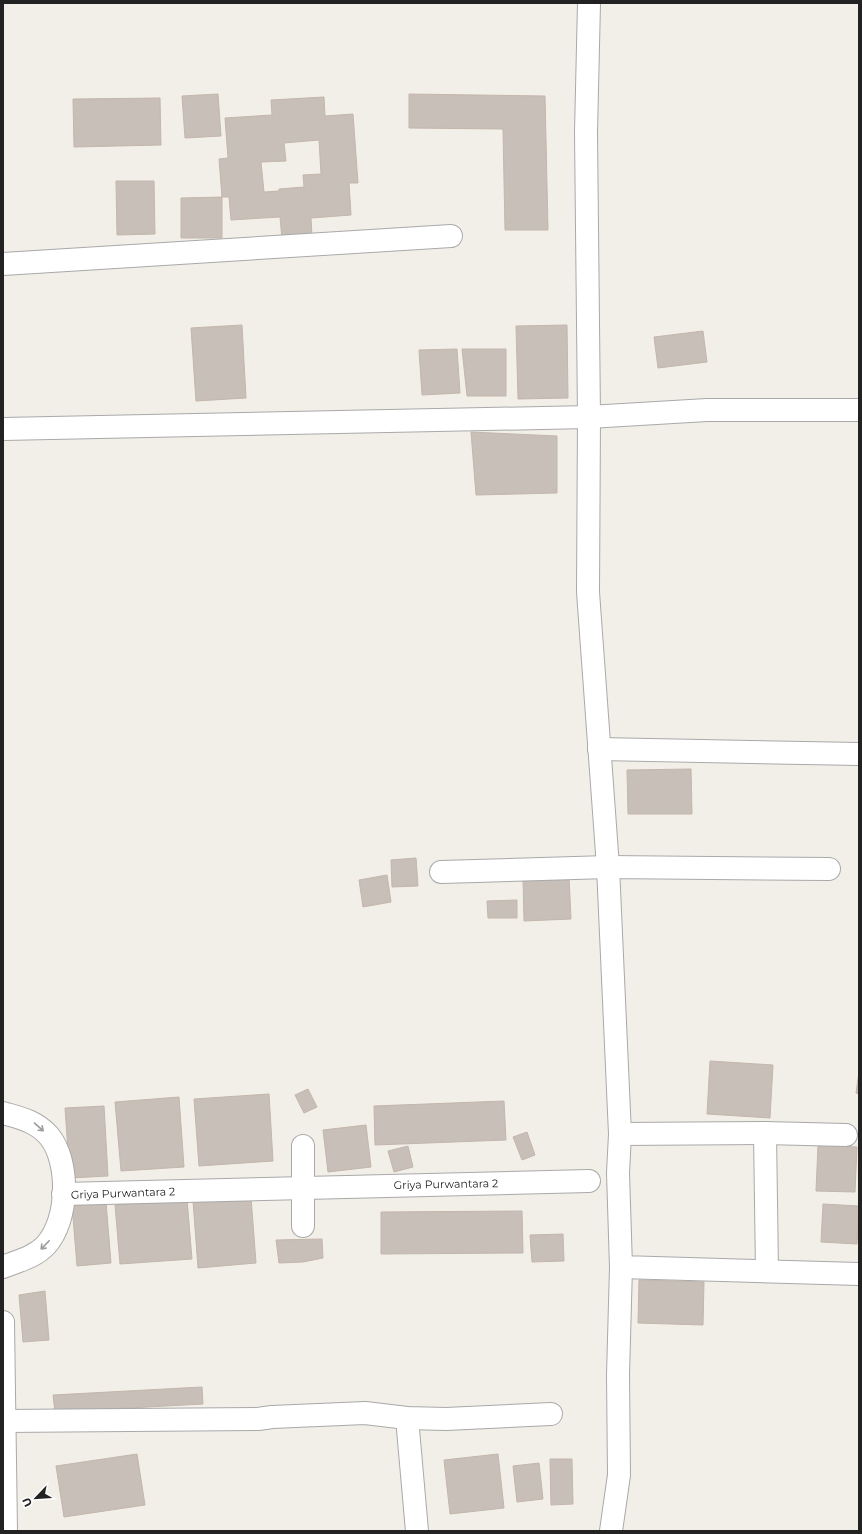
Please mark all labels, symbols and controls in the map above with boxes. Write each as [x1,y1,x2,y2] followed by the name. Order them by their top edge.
[33,1123,44,1132] one-way arrow
[394,1176,498,1192] street label: Griya Purwantara 2
[71,1184,175,1202] street label: Griya Purwantara 2
[40,1239,50,1249] one-way arrow
[16,1478,56,1518] north arrow
[19,1495,35,1509] text: U

